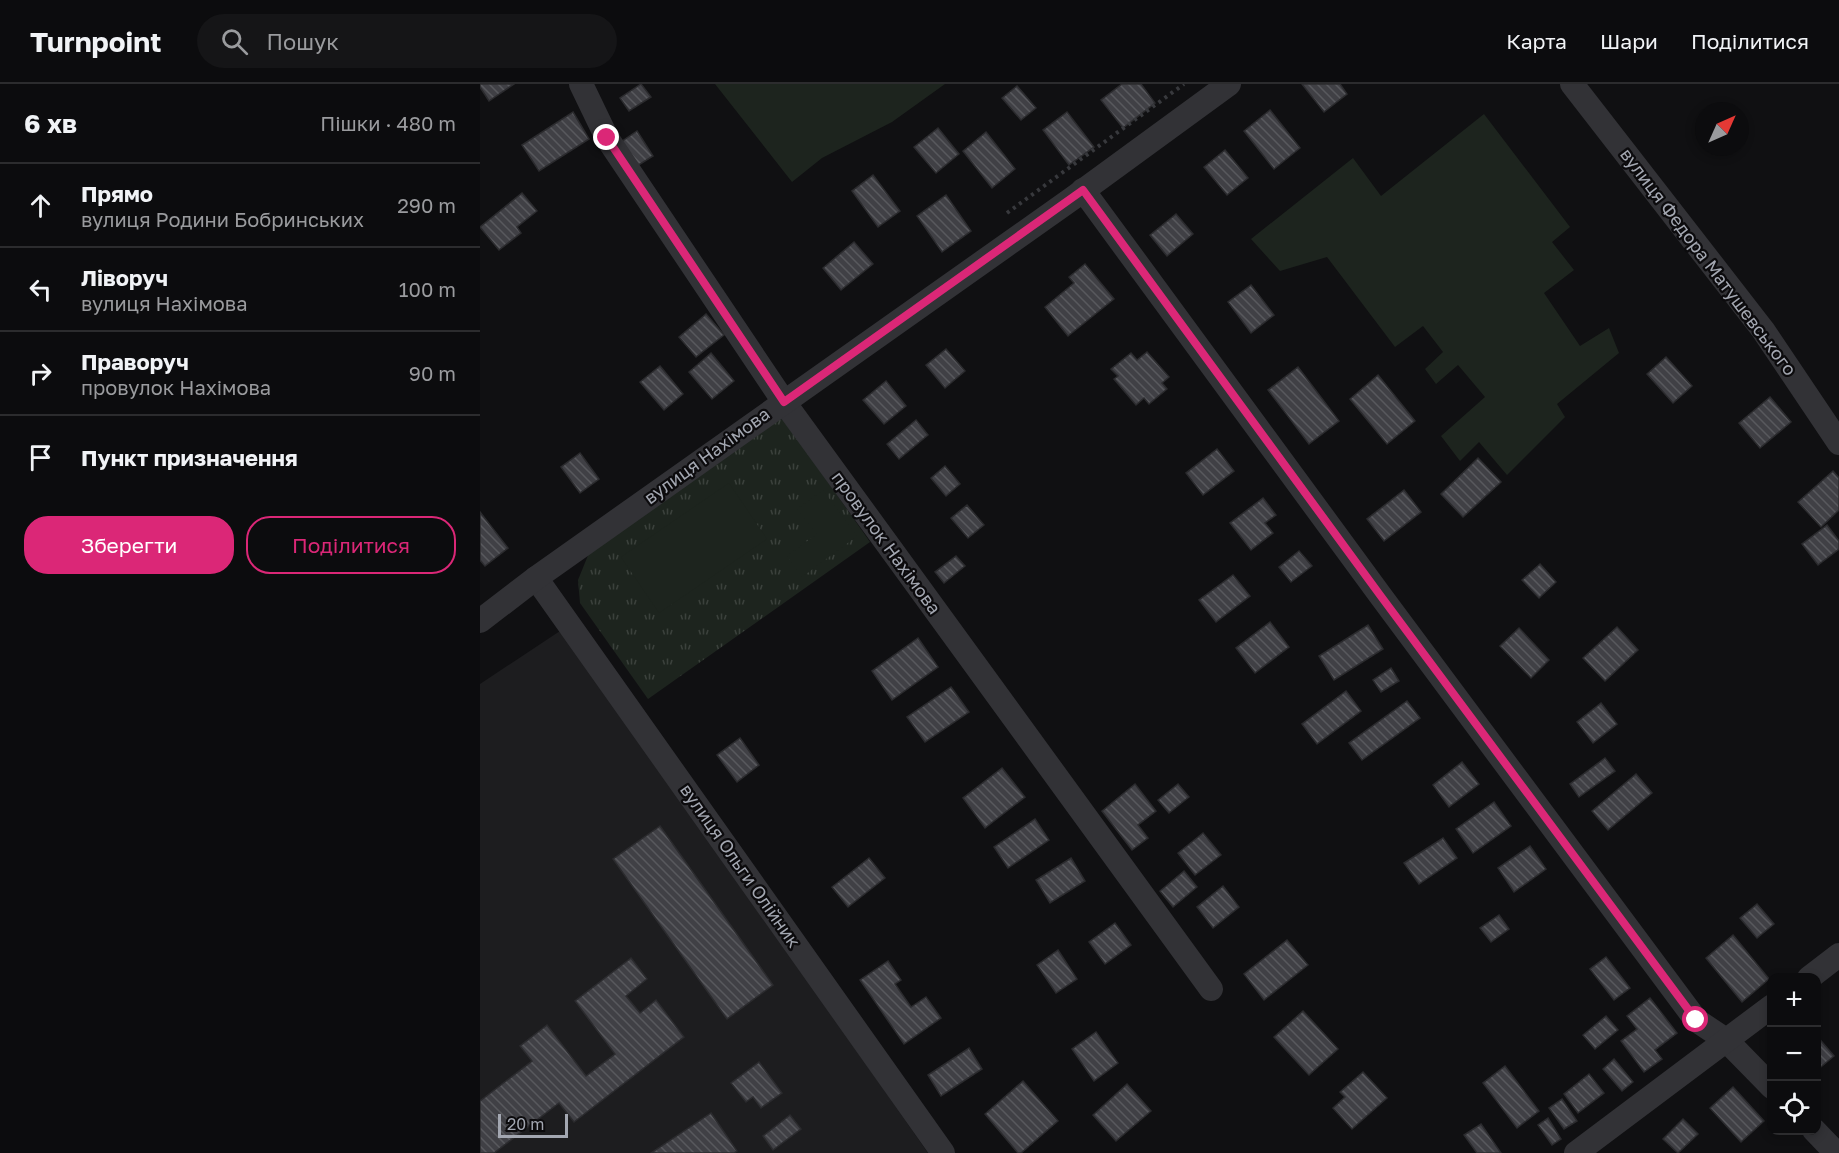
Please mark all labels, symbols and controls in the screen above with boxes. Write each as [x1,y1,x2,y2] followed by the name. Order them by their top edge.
[197,14,617,68] search box
[30,25,161,58] text: Turnpoint
[218,25,251,58] icon: search
[266,28,339,55] text: Пошук
[1506,28,1567,54] text: Карта
[1600,28,1658,54] text: Шари
[1691,28,1809,54] text: Поділитися
[1695,102,1749,156] north arrow
[24,108,77,139] text: 6 хв
[320,111,456,135] text: Пішки · 480 m
[593,124,619,150] route end
[1616,143,1802,380] street label: вулиця Федора Матушевського
[81,180,153,207] text: Прямо
[24,189,57,222] icon: ahead
[397,193,456,217] text: 290 m
[81,207,364,231] text: вулиця Родини Бобринських
[81,264,168,291] text: Ліворуч
[24,273,57,306] icon: left
[399,277,456,301] text: 100 m
[81,291,247,315] text: вулиця Нахімова
[81,348,189,375] text: Праворуч
[24,357,57,390] icon: right
[409,361,456,385] text: 90 m
[81,375,271,399] text: провулок Нахімова
[639,402,773,508] street label: вулиця Нахімова
[24,441,57,474] icon: arrive
[81,444,298,471] text: Пункт призначення
[828,467,946,618] street label: провулок Нахімова
[24,516,234,574] button: Зберегти
[246,516,456,574] button: Поділитися
[676,779,806,952] street label: вулиця Ольги Олійник
[1767,973,1821,1135] map controls
[1767,973,1821,1027] button: +
[1682,1006,1708,1032] route start
[1767,1027,1821,1081] button: −
[1767,1081,1821,1135] button: locate
[498,1111,568,1138] scale bar
[507,1114,544,1134] text: 20 m

